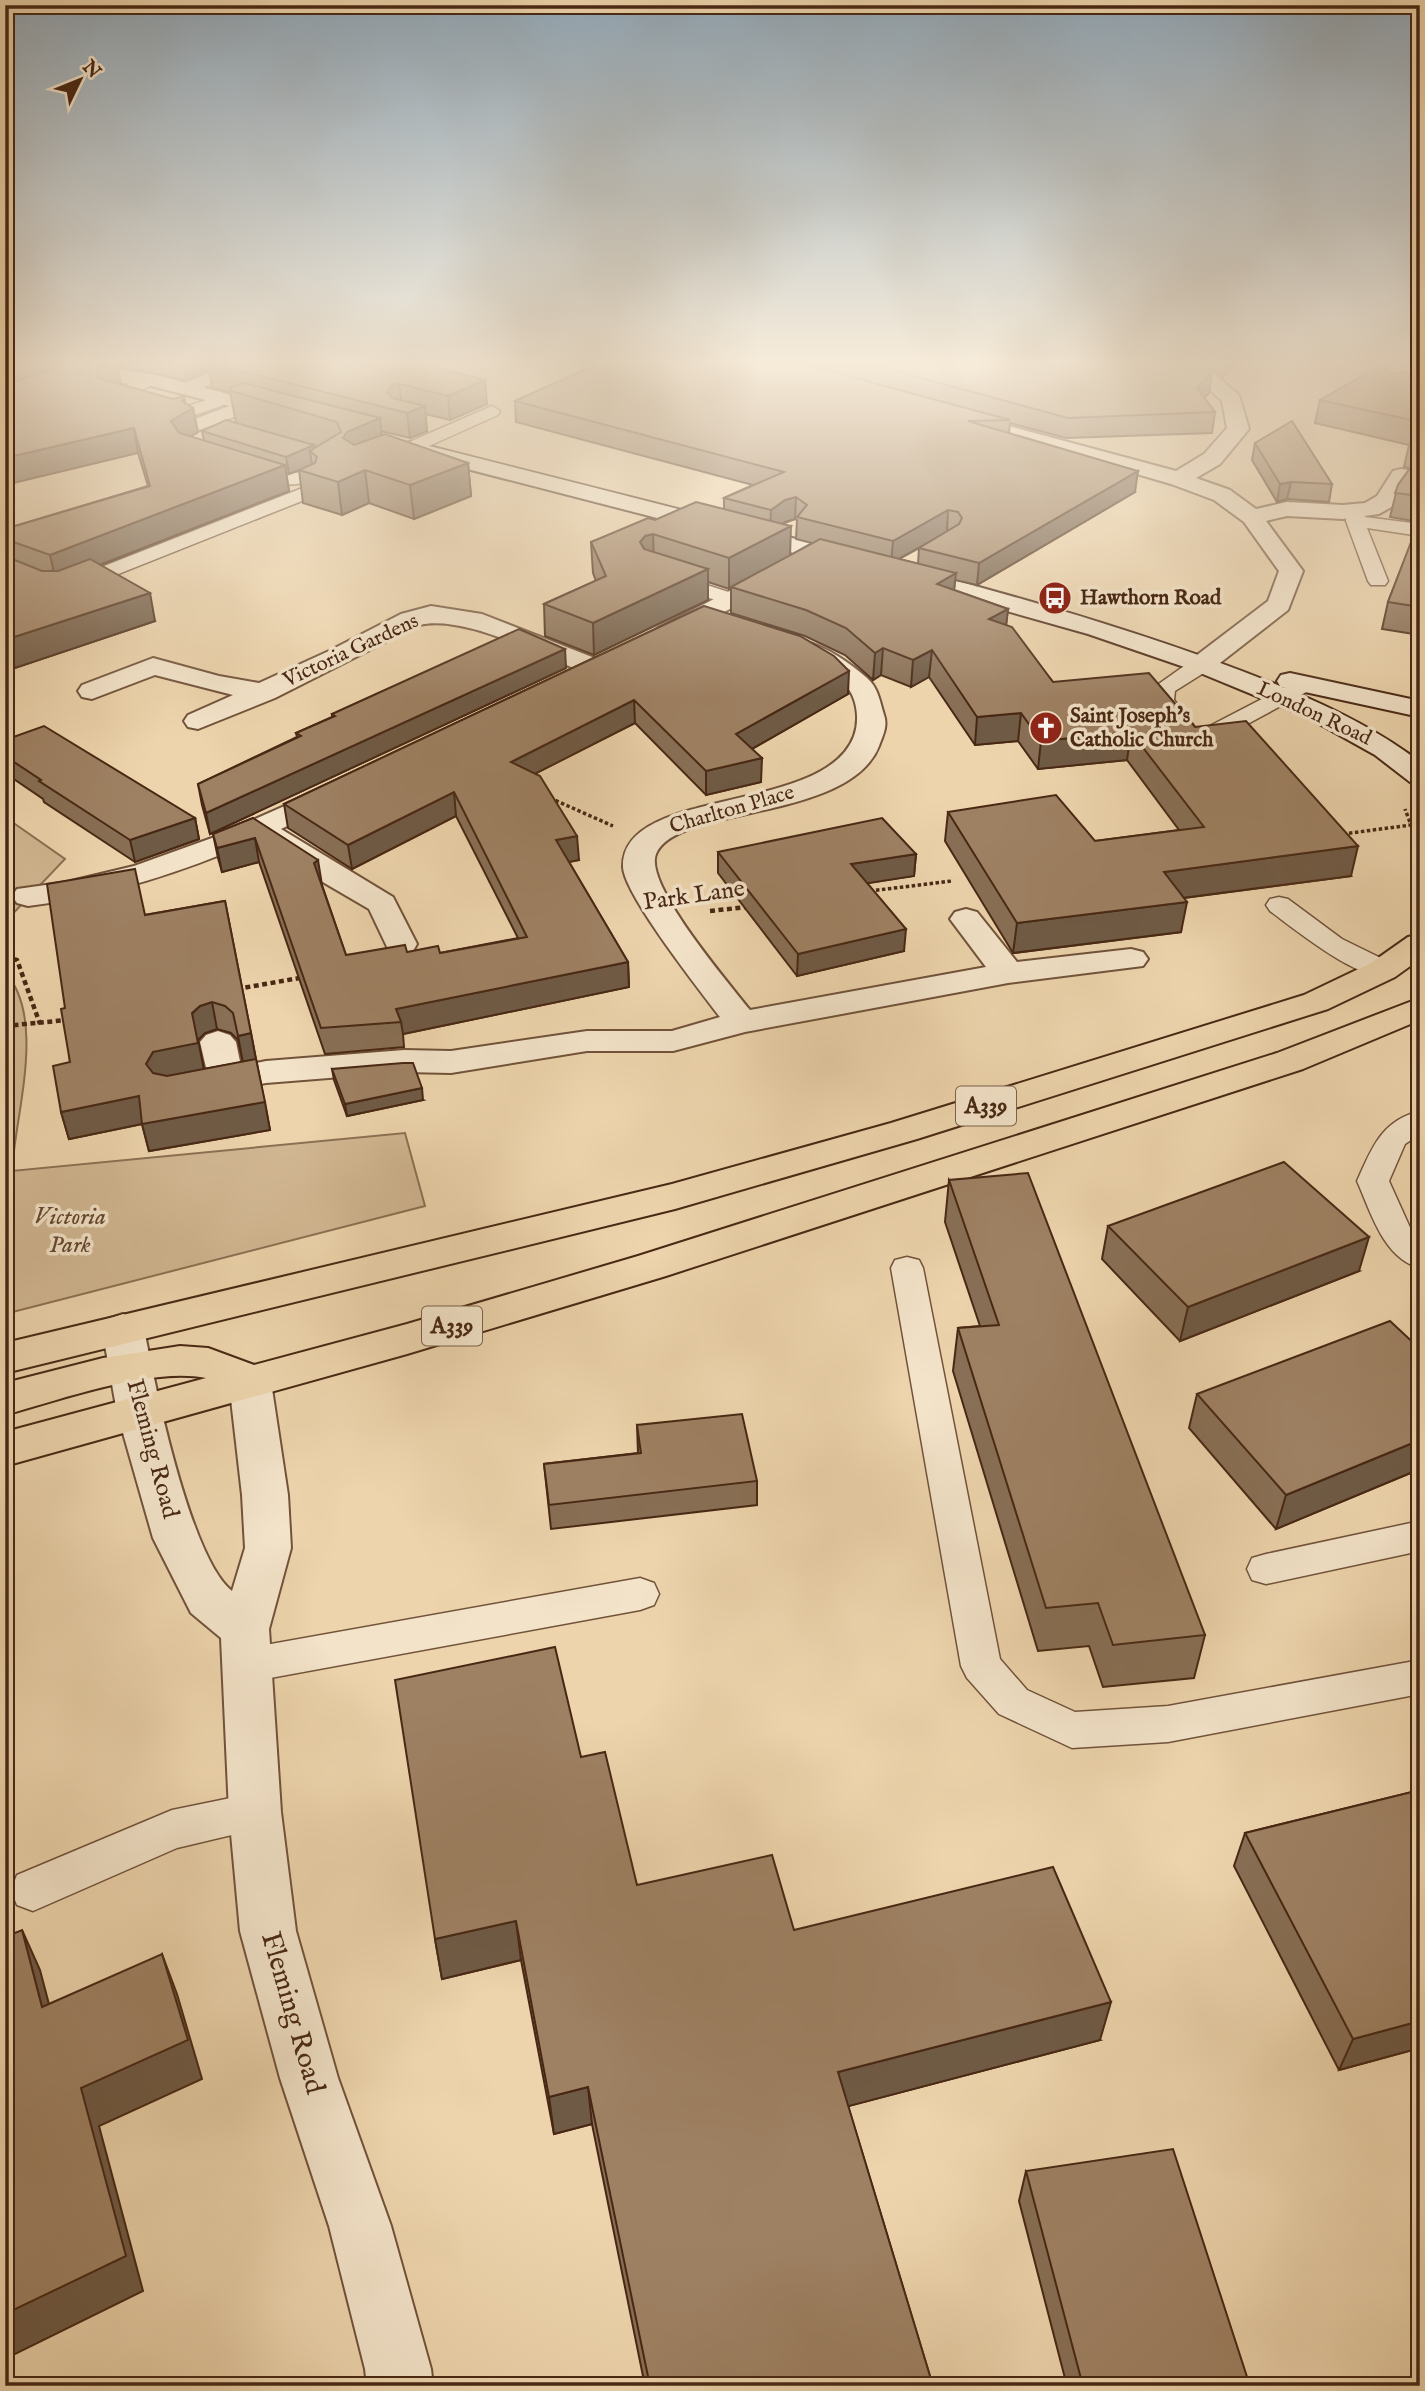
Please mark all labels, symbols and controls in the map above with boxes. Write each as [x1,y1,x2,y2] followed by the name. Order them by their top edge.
[46,46,116,116] north arrow
[76,55,106,84] text: N
[1036,579,1074,617] bus stop icon: Hawthorn Road
[1080,585,1222,612] place label: Hawthorn Road
[278,608,423,695] street label: Victoria Gardens
[1252,676,1376,753] street label: London Road
[1070,703,1214,754] place label: Saint Joseph's Catholic Church
[1027,709,1065,747] church icon: Saint Joseph's Catholic Church
[667,779,798,841] street label: Charlton Place
[641,874,747,918] street label: Park Lane
[956,1086,1016,1126] road number: A339
[34,1202,106,1261] park label: Victoria Park
[422,1306,482,1345] road number: A339
[119,1376,186,1522] street label: Fleming Road
[252,1928,332,2098] street label: Fleming Road

